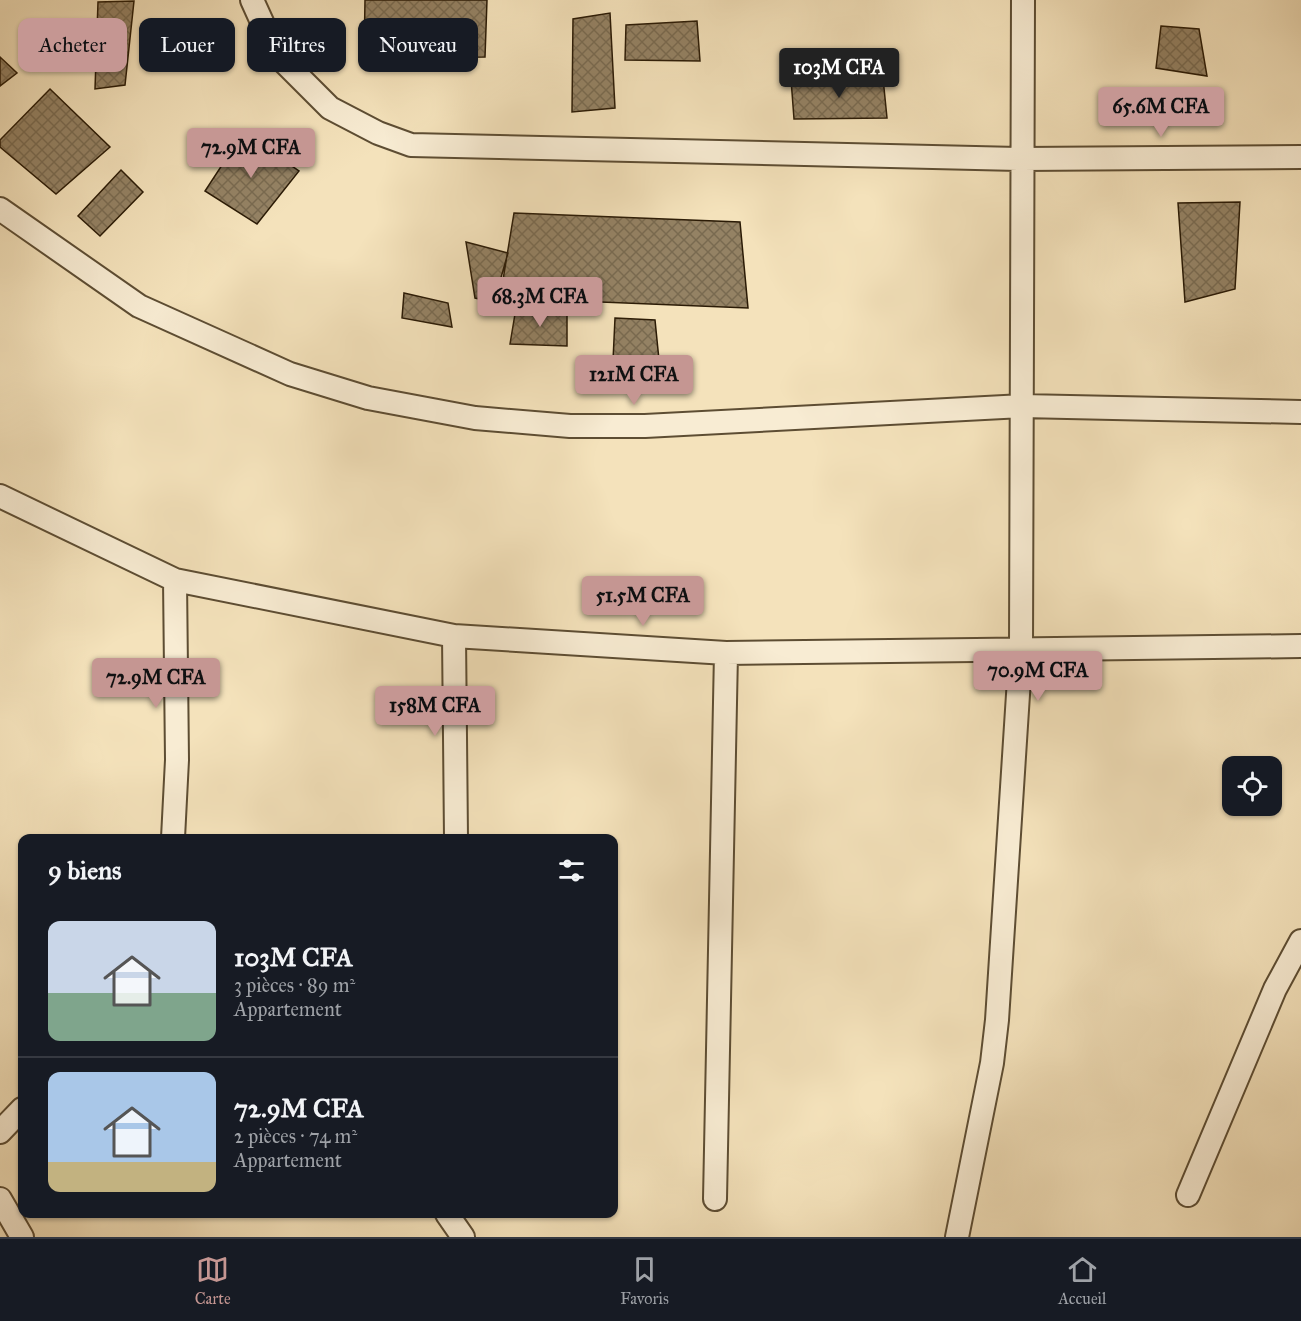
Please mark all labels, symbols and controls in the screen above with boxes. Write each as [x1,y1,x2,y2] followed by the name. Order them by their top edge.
[18,18,127,72] chip: Acheter
[139,18,235,72] chip: Louer
[247,18,346,72] chip: Filtres
[358,18,478,72] chip: Nouveau
[777,48,901,99] pin: 103M CFA
[793,55,885,79] text: 103M CFA
[1092,87,1230,138] pin: 65.6M CFA
[1112,94,1210,118] text: 65.6M CFA
[182,128,320,179] pin: 72.9M CFA
[201,135,301,159] text: 72.9M CFA
[471,277,609,328] pin: 68.3M CFA
[491,284,589,308] text: 68.3M CFA
[572,355,696,406] pin: 121M CFA
[589,362,679,386] text: 121M CFA
[574,576,712,627] pin: 51.5M CFA
[596,583,690,607] text: 51.5M CFA
[969,651,1107,702] pin: 70.9M CFA
[87,658,225,709] pin: 72.9M CFA
[987,658,1089,682] text: 70.9M CFA
[106,665,206,689] text: 72.9M CFA
[373,686,497,737] pin: 158M CFA
[389,693,481,717] text: 158M CFA
[1222,756,1282,816] map controls
[1222,756,1282,816] button: locate
[48,854,122,886] text: 9 biens
[555,854,588,887] icon: filters
[234,941,353,973] text: 103M CFA
[96,945,168,1017] icon: home
[234,973,355,997] text: 3 pièces · 89 m²
[234,997,342,1021] text: Appartement
[234,1092,364,1124] text: 72.9M CFA
[96,1096,168,1168] icon: home
[234,1124,357,1148] text: 2 pièces · 74 m²
[234,1148,342,1172] text: Appartement
[195,1253,231,1308] tab: Carte
[620,1253,669,1308] tab: Favoris
[1058,1253,1106,1308] tab: Accueil

